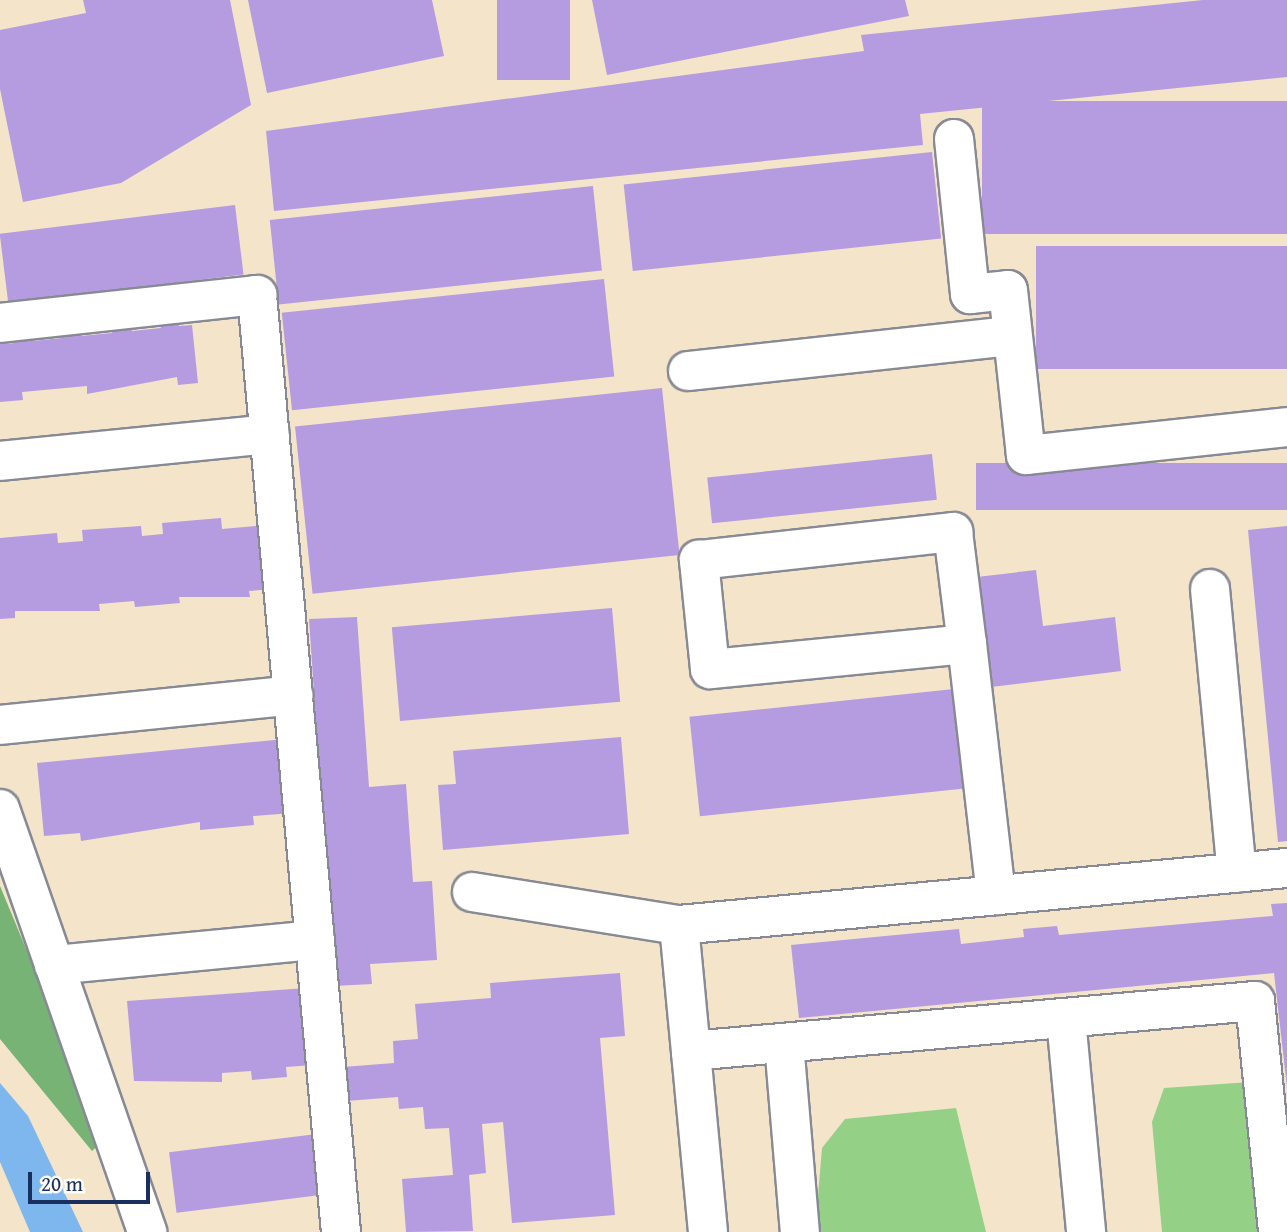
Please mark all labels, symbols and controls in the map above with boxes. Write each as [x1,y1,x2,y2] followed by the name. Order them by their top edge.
[32,1158,154,1202] scale bar
[41,1168,83,1199] text: 20 m

